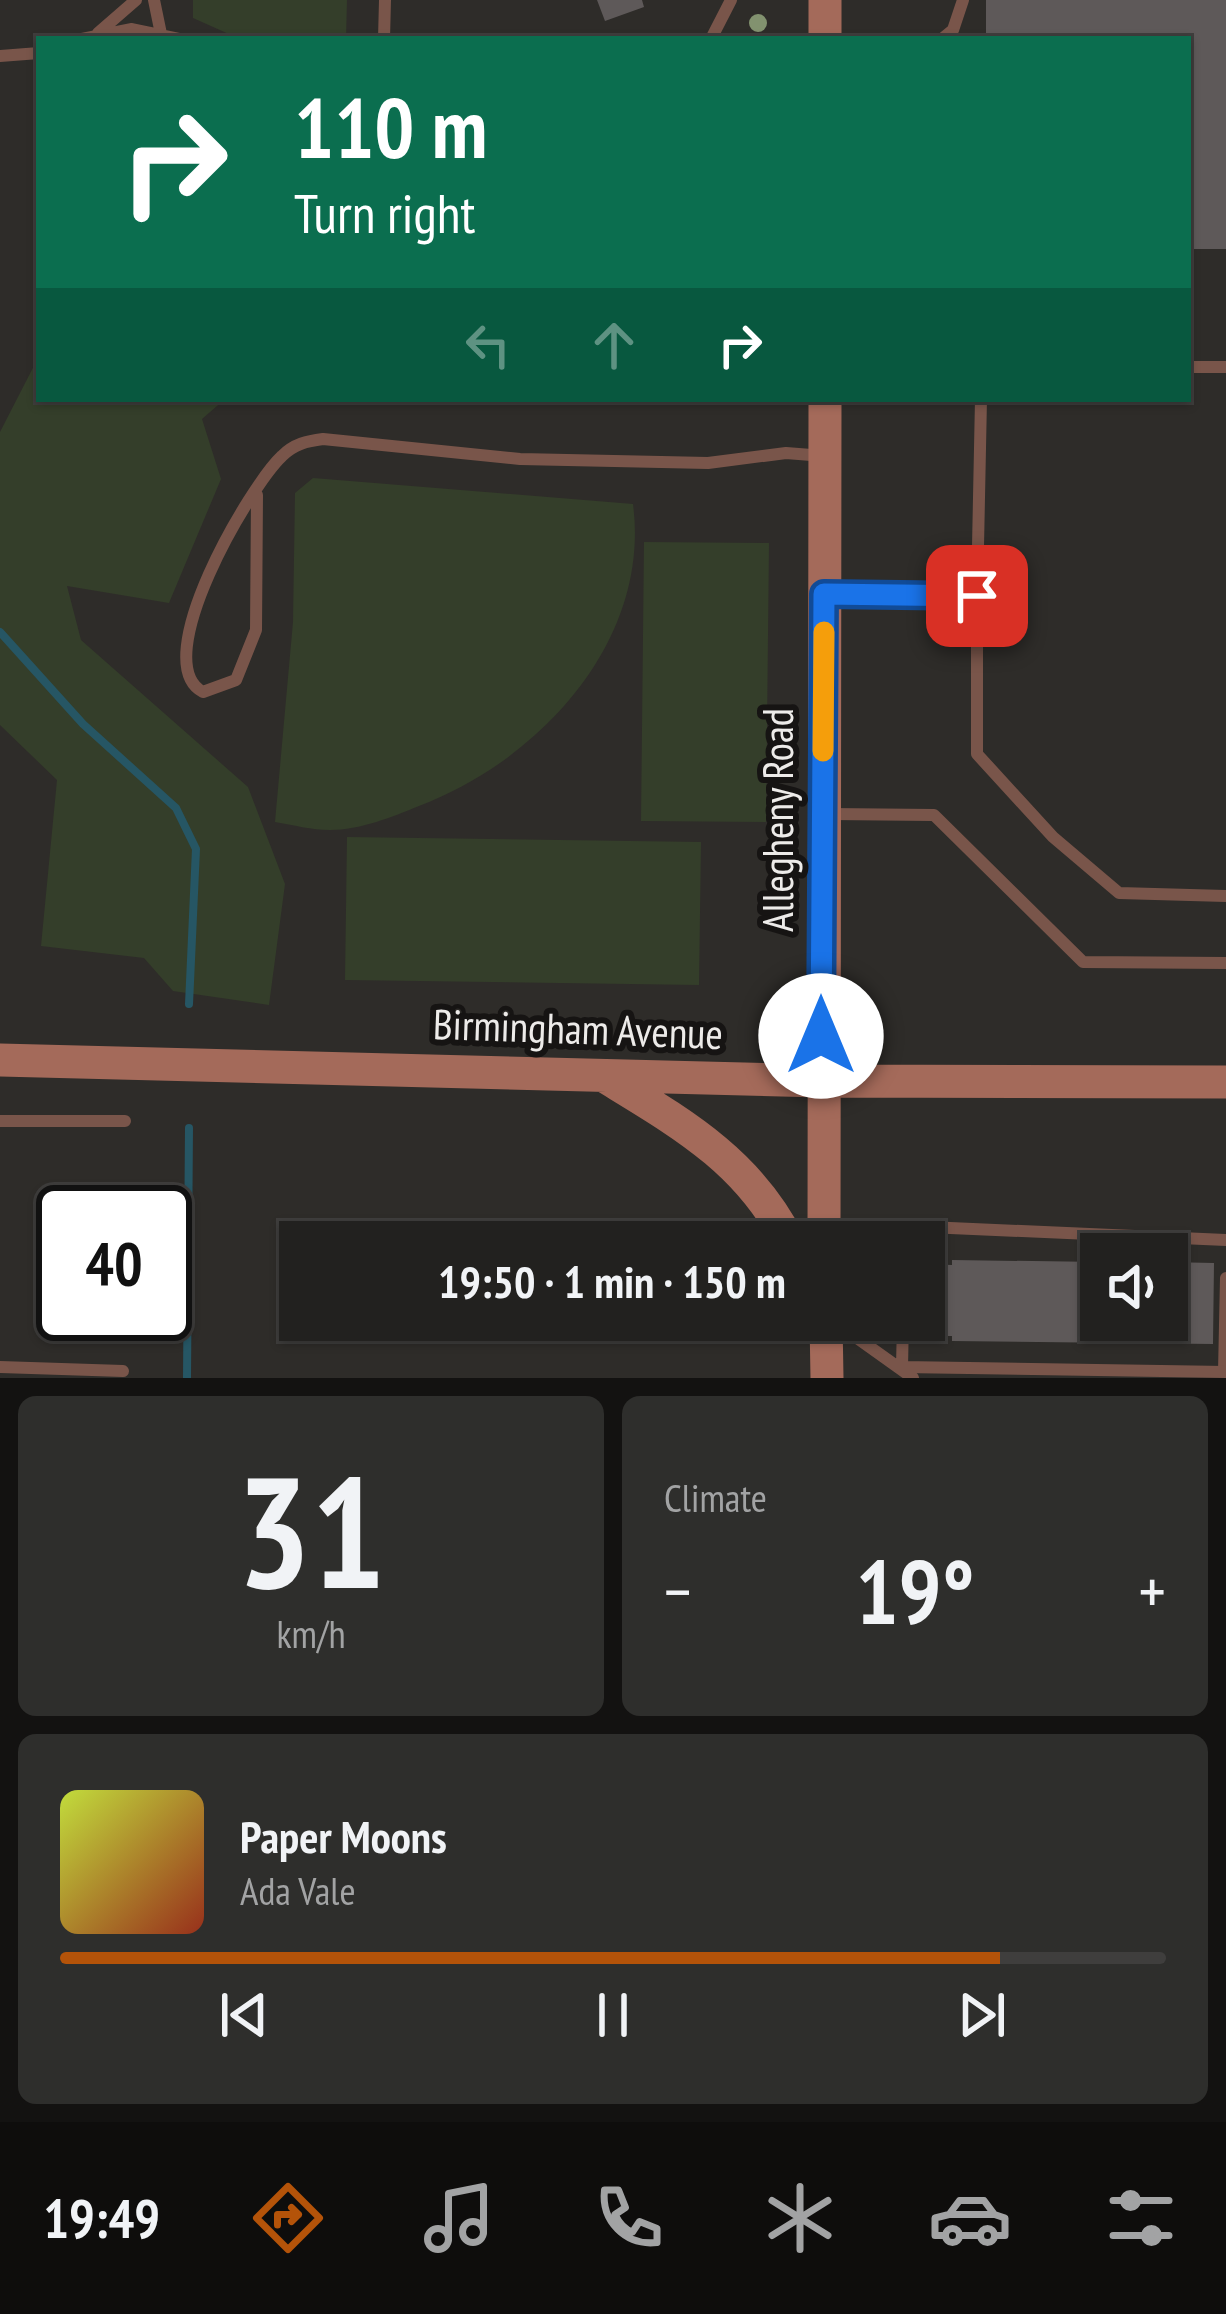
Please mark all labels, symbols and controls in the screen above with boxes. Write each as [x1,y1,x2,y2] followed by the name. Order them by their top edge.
[294,72,487,181] text: 110 m
[96,84,252,240] icon: right
[294,178,475,248] text: Turn right
[455,312,521,378] icon: left
[581,312,647,378] icon: ahead
[707,312,773,378] icon: right
[926,545,1028,647] pin
[944,563,1010,629] icon: arrive
[750,708,805,932] street label: Allegheny Road
[758,973,884,1099] position arrow
[432,996,724,1061] street label: Birmingham Avenue
[36,1185,192,1341] speed limit sign: 40
[1080,1233,1188,1341] map controls
[1080,1233,1188,1341] button: sound
[438,1252,786,1310] text: 19:50 · 1 min · 150 m
[236,1429,386,1631] text: 31
[664,1472,767,1523] text: Climate
[856,1532,974,1649] text: 19°
[664,1548,691,1633] text: −
[1139,1548,1166,1633] text: +
[276,1608,346,1659] text: km/h
[240,1807,447,1865] text: Paper Moons
[240,1865,356,1916] text: Ada Vale
[211,1982,277,2048] icon: previous
[580,1982,646,2048] icon: pause
[949,1982,1015,2048] icon: next
[246,2176,330,2260] icon: directions
[417,2176,501,2260] icon: music
[587,2176,671,2260] icon: phone
[758,2176,842,2260] icon: climate
[928,2176,1012,2260] icon: car
[1099,2176,1183,2260] icon: filters
[43,2183,160,2253] text: 19:49

